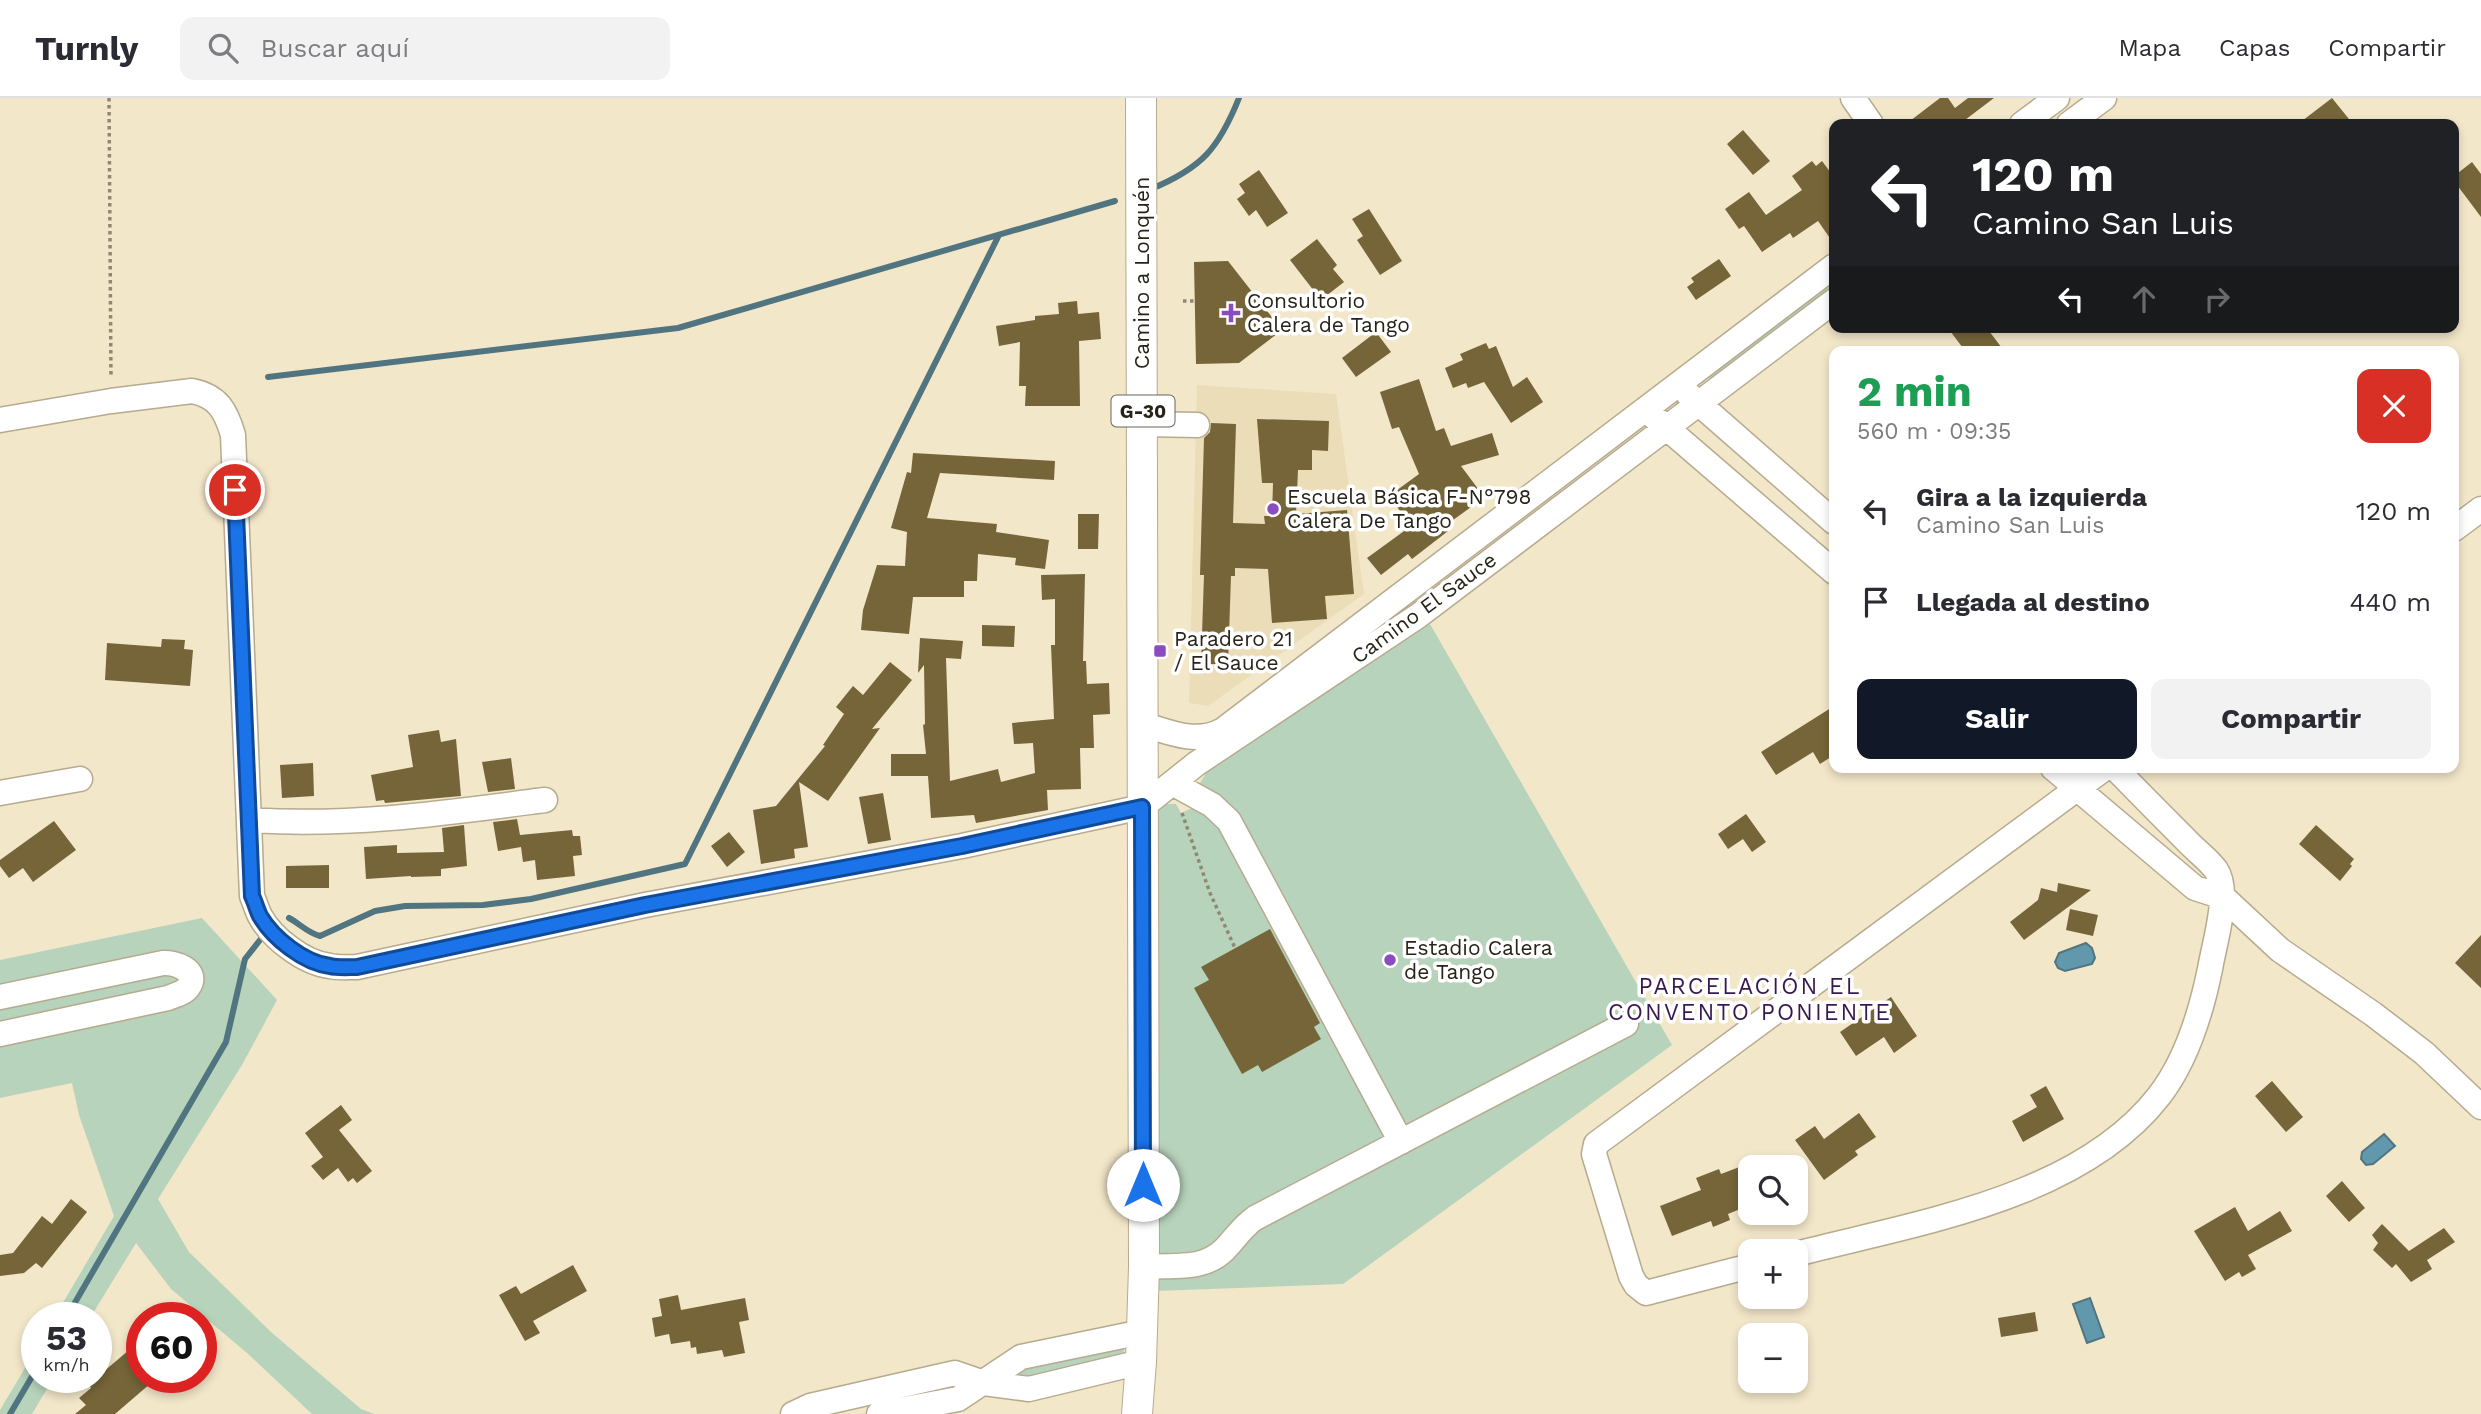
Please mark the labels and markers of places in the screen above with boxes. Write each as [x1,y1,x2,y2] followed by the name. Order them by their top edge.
[1247,288,1410,337] place label: Consultorio Calera de Tango
[1221,303,1241,323] marker: Consultorio Calera de Tango
[205,460,265,520] pin
[1287,484,1531,533] place label: Escuela Básica F-N°798 Calera De Tango
[1265,501,1281,517] marker: Escuela Básica F-N°798 Calera De Tango
[1174,626,1293,675] place label: Paradero 21 / El Sauce
[1152,643,1168,659] marker: Paradero 21 / El Sauce
[1404,935,1553,984] place label: Estadio Calera de Tango
[1382,952,1398,968] marker: Estadio Calera de Tango

